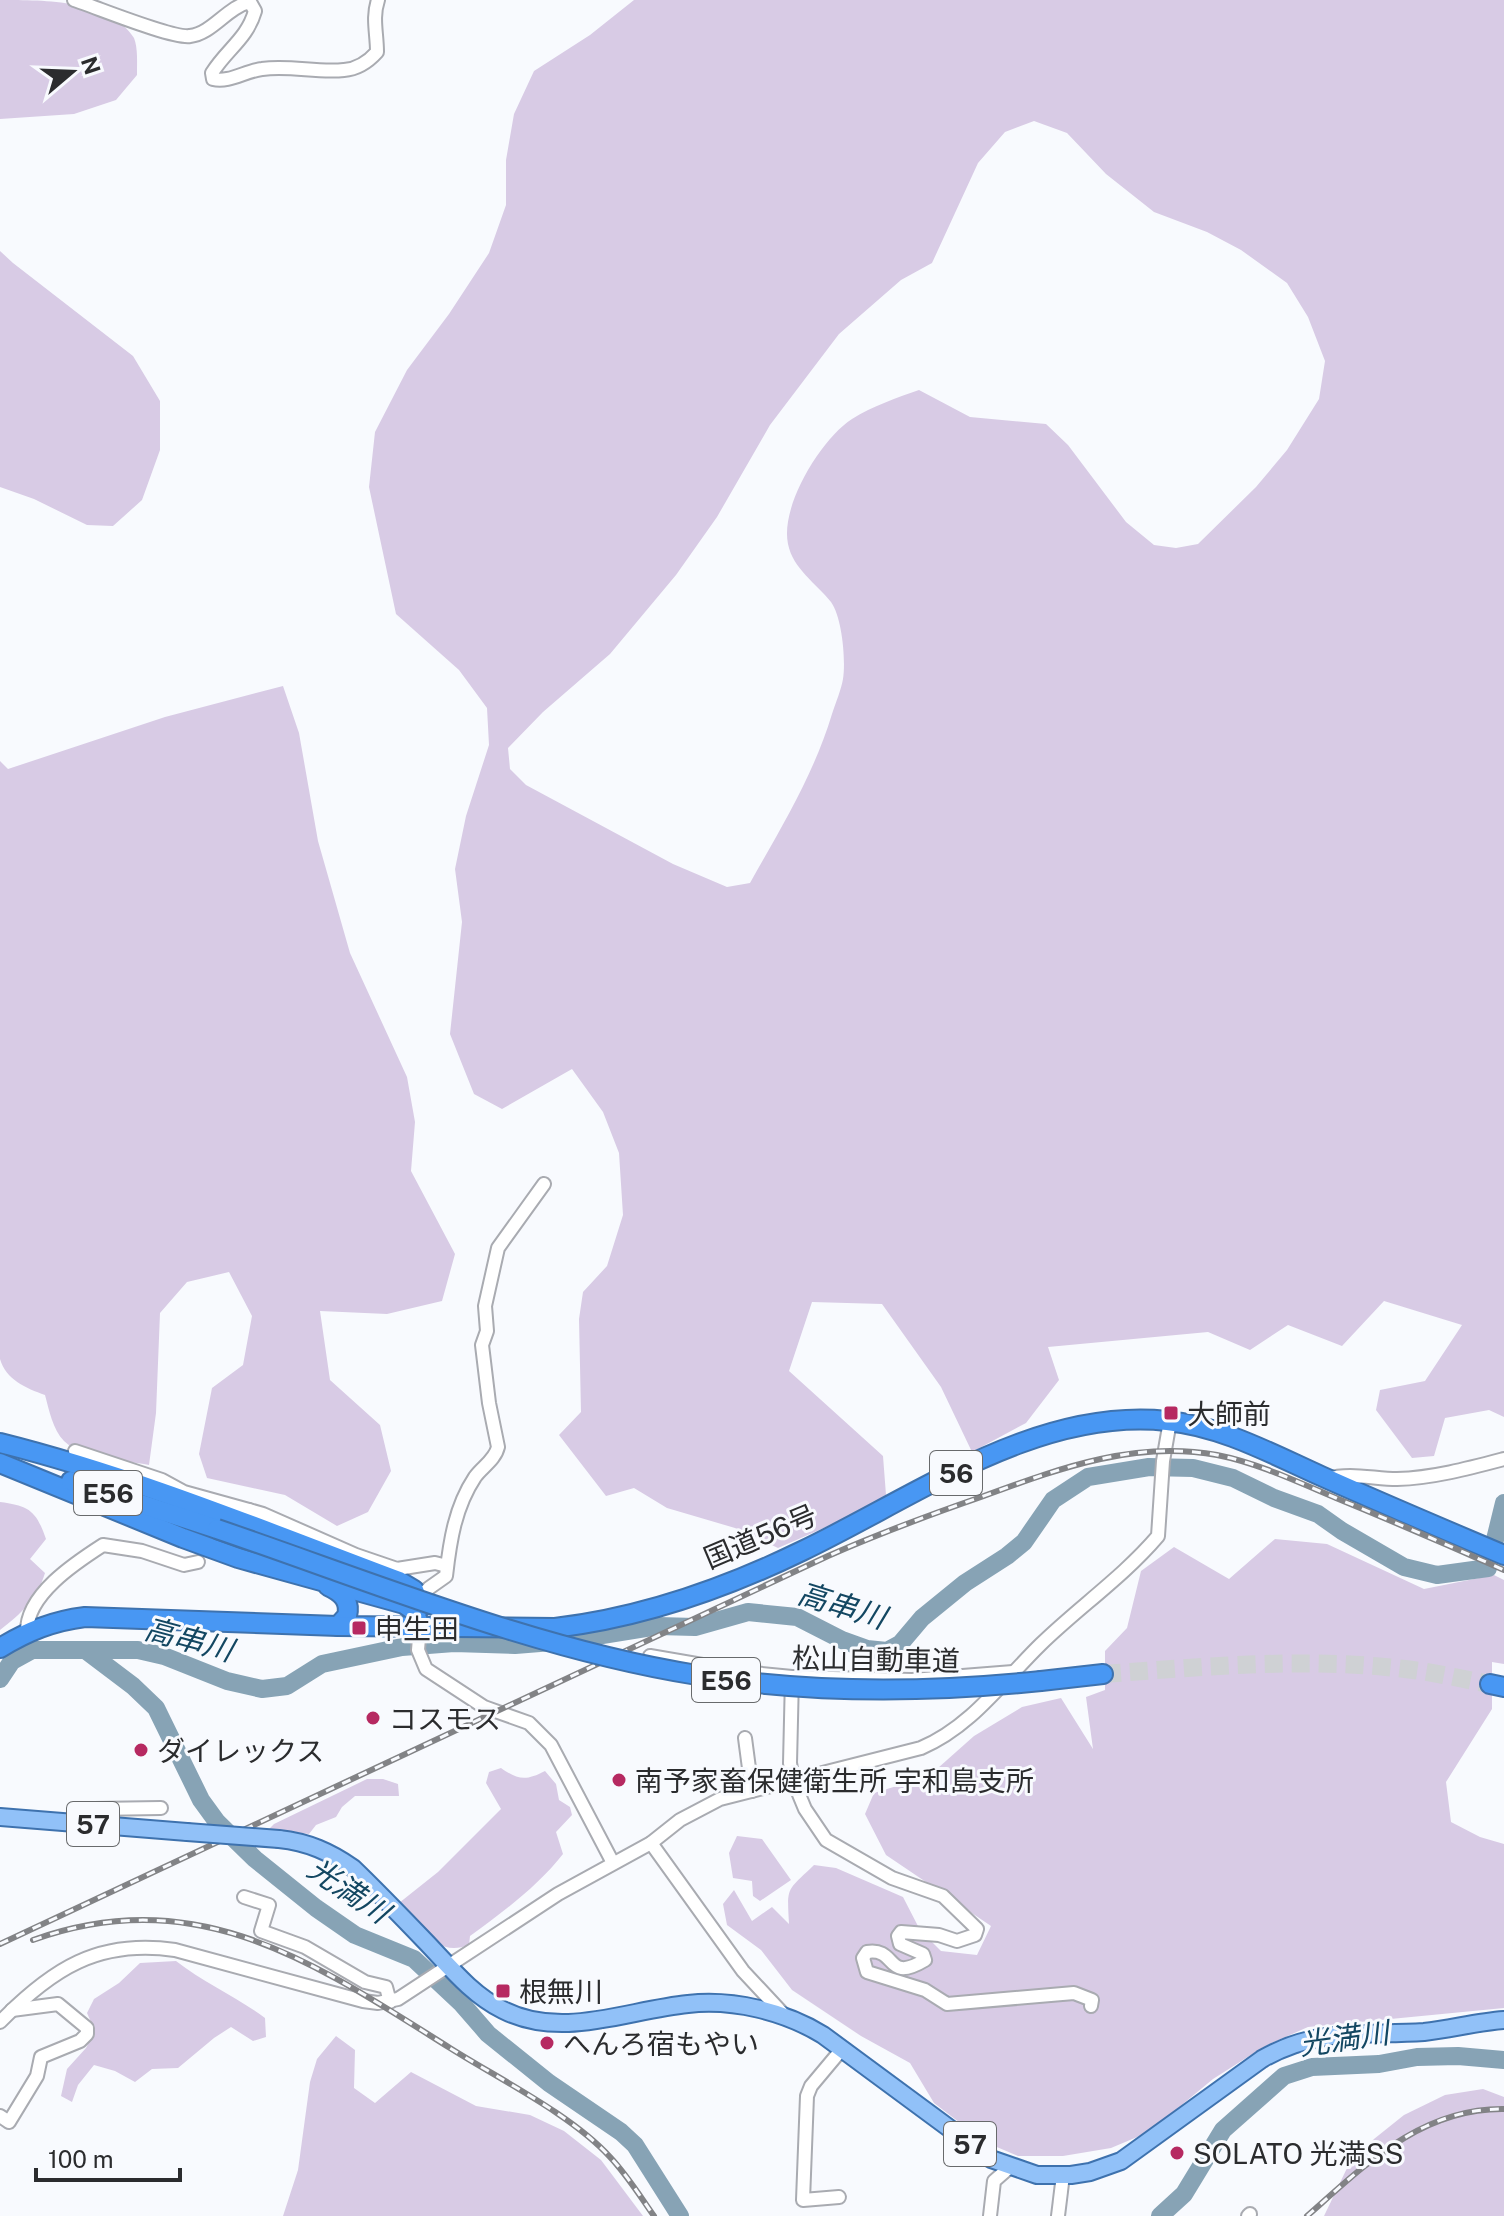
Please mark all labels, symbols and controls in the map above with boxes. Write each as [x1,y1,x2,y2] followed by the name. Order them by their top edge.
[32,32,112,112] north arrow
[76,53,106,78] text: N
[1187,1397,1271,1430] place label: 大師前
[1162,1404,1180,1422] marker: 大師前
[930,1451,982,1495] road number: 56
[74,1471,142,1515] road number: E56
[699,1497,821,1575] street label: 国道56号
[794,1575,893,1636] water label: 高串川
[141,1610,240,1669] water label: 高串川
[375,1612,459,1645] place label: 申生田
[350,1619,368,1637] marker: 申生田
[792,1641,960,1677] street label: 松山自動車道
[692,1658,760,1702] road number: E56
[389,1702,501,1735] place label: コスモス
[364,1709,382,1727] marker: コスモス
[157,1734,324,1767] place label: ダイレックス
[132,1741,150,1759] marker: ダイレックス
[635,1764,1034,1797] place label: 南予家畜保健衛生所 宇和島支所
[610,1771,628,1789] marker: 南予家畜保健衛生所 宇和島支所
[67,1802,119,1846] road number: 57
[302,1850,399,1932] water label: 光満川
[519,1975,603,2008] place label: 根無川
[494,1982,512,2000] marker: 根無川
[1297,2013,1394,2062] water label: 光満川
[563,2027,759,2060] place label: へんろ宿もやい
[538,2034,556,2052] marker: へんろ宿もやい
[944,2122,996,2166] road number: 57
[36,2132,180,2182] scale bar
[1193,2137,1403,2170] place label: SOLATO 光満SS
[1168,2144,1186,2162] marker: SOLATO 光満SS
[48,2145,114,2173] text: 100 m

